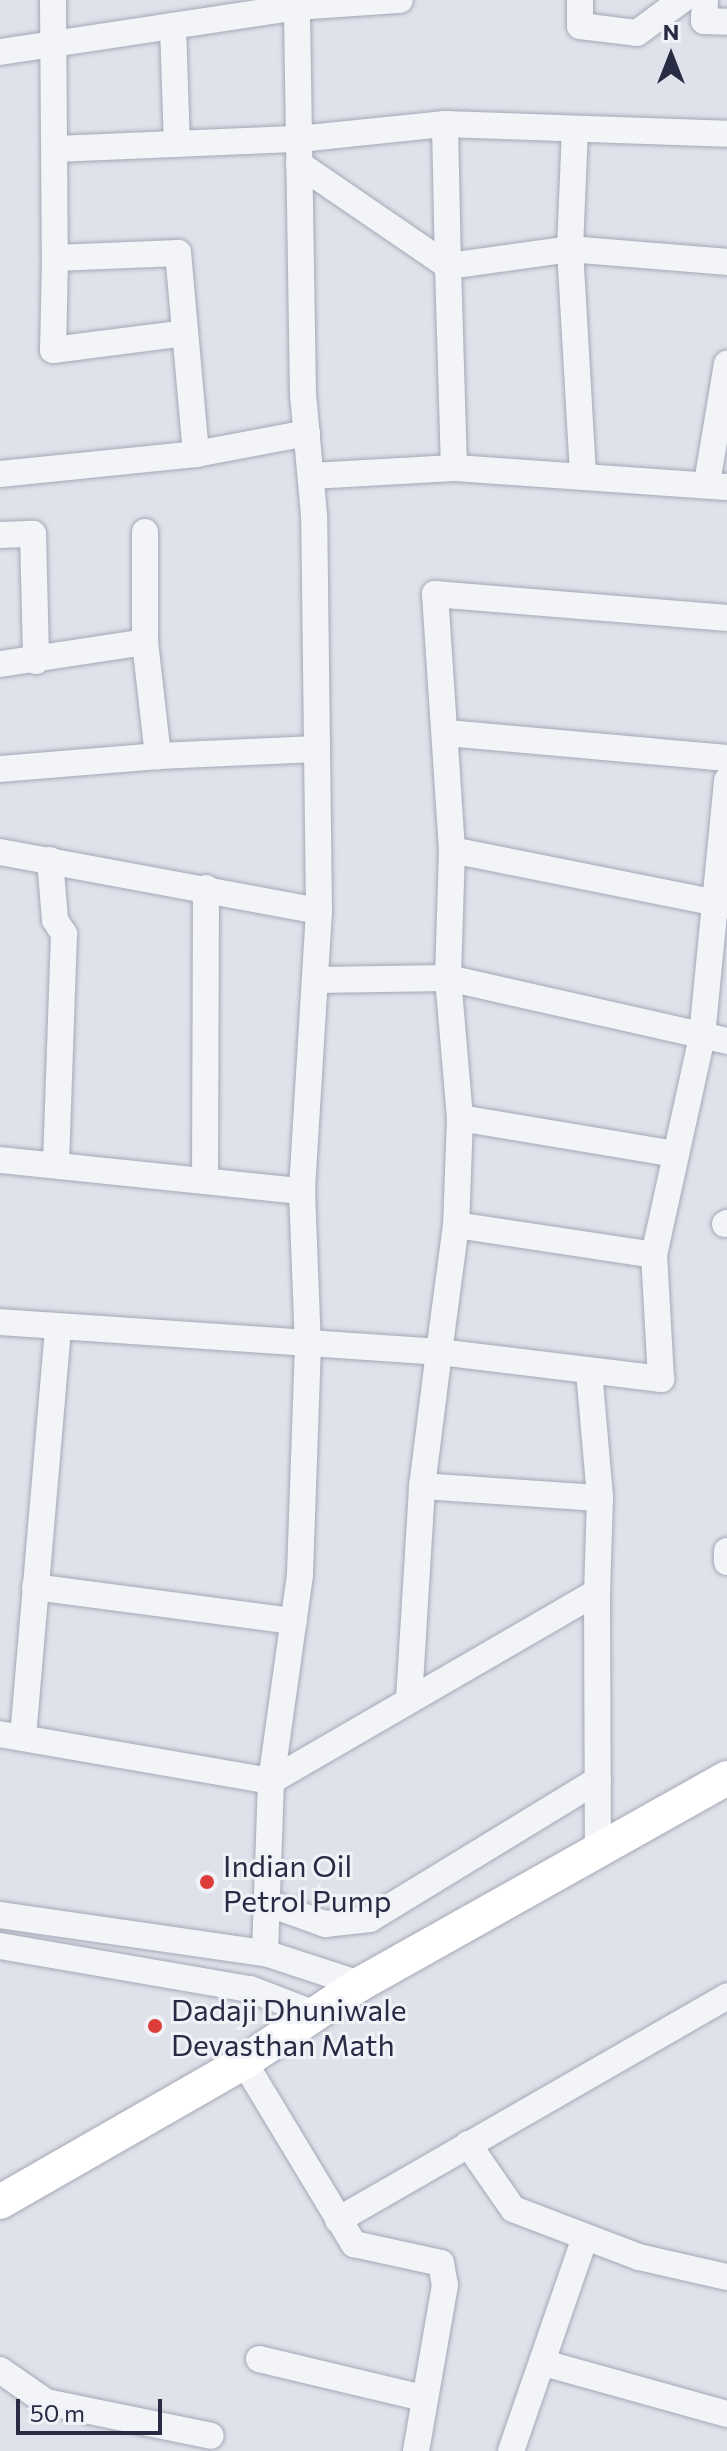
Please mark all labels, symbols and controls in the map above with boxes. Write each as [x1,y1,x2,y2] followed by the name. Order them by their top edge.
[631,16,711,96] north arrow
[663,18,679,45] text: N
[223,1847,391,1918] place label: Indian Oil Petrol Pump
[198,1873,216,1891] marker: Indian Oil Petrol Pump
[171,1991,407,2062] place label: Dadaji Dhuniwale Devasthan Math
[146,2017,164,2035] marker: Dadaji Dhuniwale Devasthan Math
[20,2383,166,2433] scale bar
[30,2398,85,2427] text: 50 m

